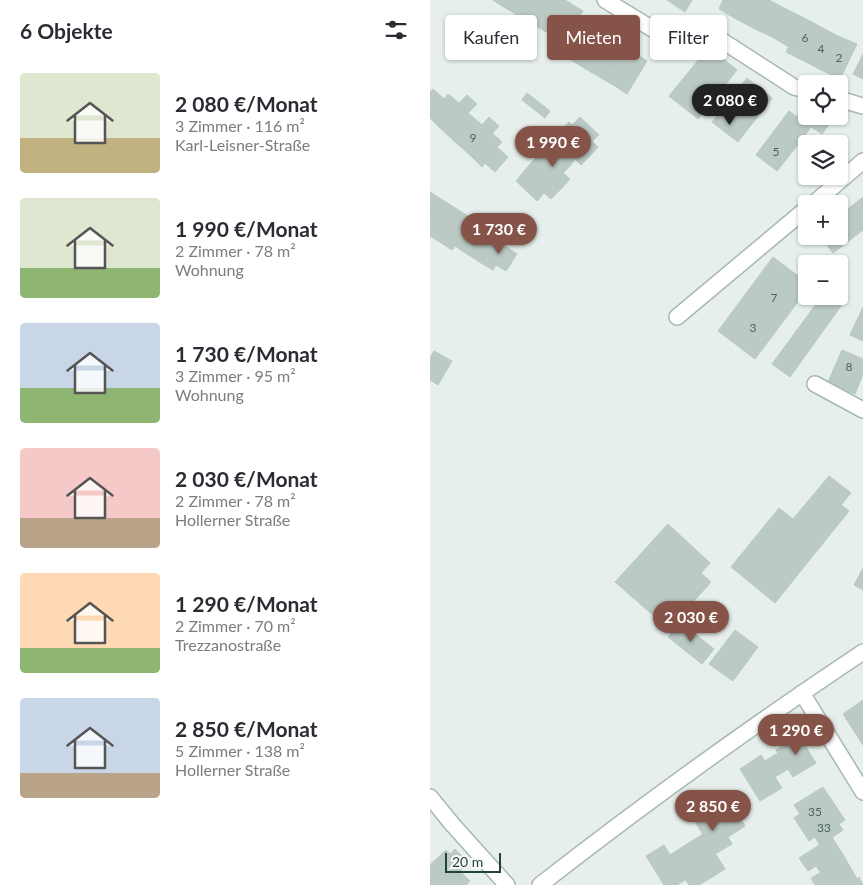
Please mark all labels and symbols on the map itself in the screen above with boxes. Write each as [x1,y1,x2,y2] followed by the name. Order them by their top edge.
[802,30,809,45] house number: 6
[818,41,825,56] house number: 4
[836,50,843,65] house number: 2
[684,84,776,126] pin: 2 080 €
[507,126,599,168] pin: 1 990 €
[470,130,477,145] house number: 9
[773,144,780,159] house number: 5
[453,212,545,255] pin: 1 730 €
[771,290,778,305] house number: 7
[750,320,757,335] house number: 3
[846,359,853,374] house number: 8
[645,600,737,643] pin: 2 030 €
[750,714,842,756] pin: 1 290 €
[667,790,759,832] pin: 2 850 €
[808,804,822,819] house number: 35
[817,820,831,835] house number: 33
[445,850,501,873] scale bar

